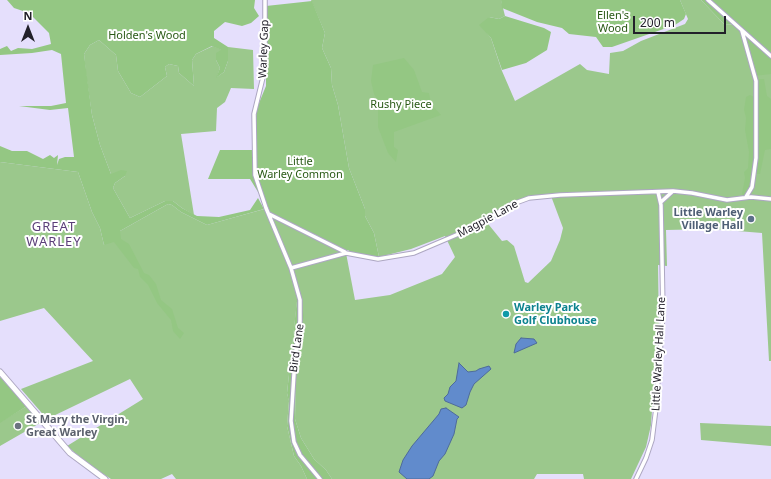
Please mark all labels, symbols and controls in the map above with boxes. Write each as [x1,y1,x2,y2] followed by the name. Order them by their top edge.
[8,8,48,48] north arrow
[24,8,32,23] text: N
[635,8,728,34] scale bar
[597,9,629,35] park label: Ellen's Wood
[640,14,675,31] text: 200 m
[256,19,272,79] street label: Warley Gap
[108,29,186,43] park label: Holden's Wood
[370,98,432,112] park label: Rushy Piece
[257,155,343,181] park label: Little Warley Common
[456,198,520,240] street label: Magpie Lane
[673,206,743,232] place label: Little Warley Village Hall
[746,214,756,224] marker: Little Warley Village Hall
[26,219,82,250] district label: GREAT WARLEY
[649,297,669,411] street label: Little Warley Hall Lane
[514,301,597,327] place label: Warley Park Golf Clubhouse
[501,309,511,319] marker: Warley Park Golf Clubhouse
[287,323,307,373] street label: Bird Lane
[26,413,128,439] place label: St Mary the Virgin, Great Warley
[13,421,23,431] marker: St Mary the Virgin, Great Warley

